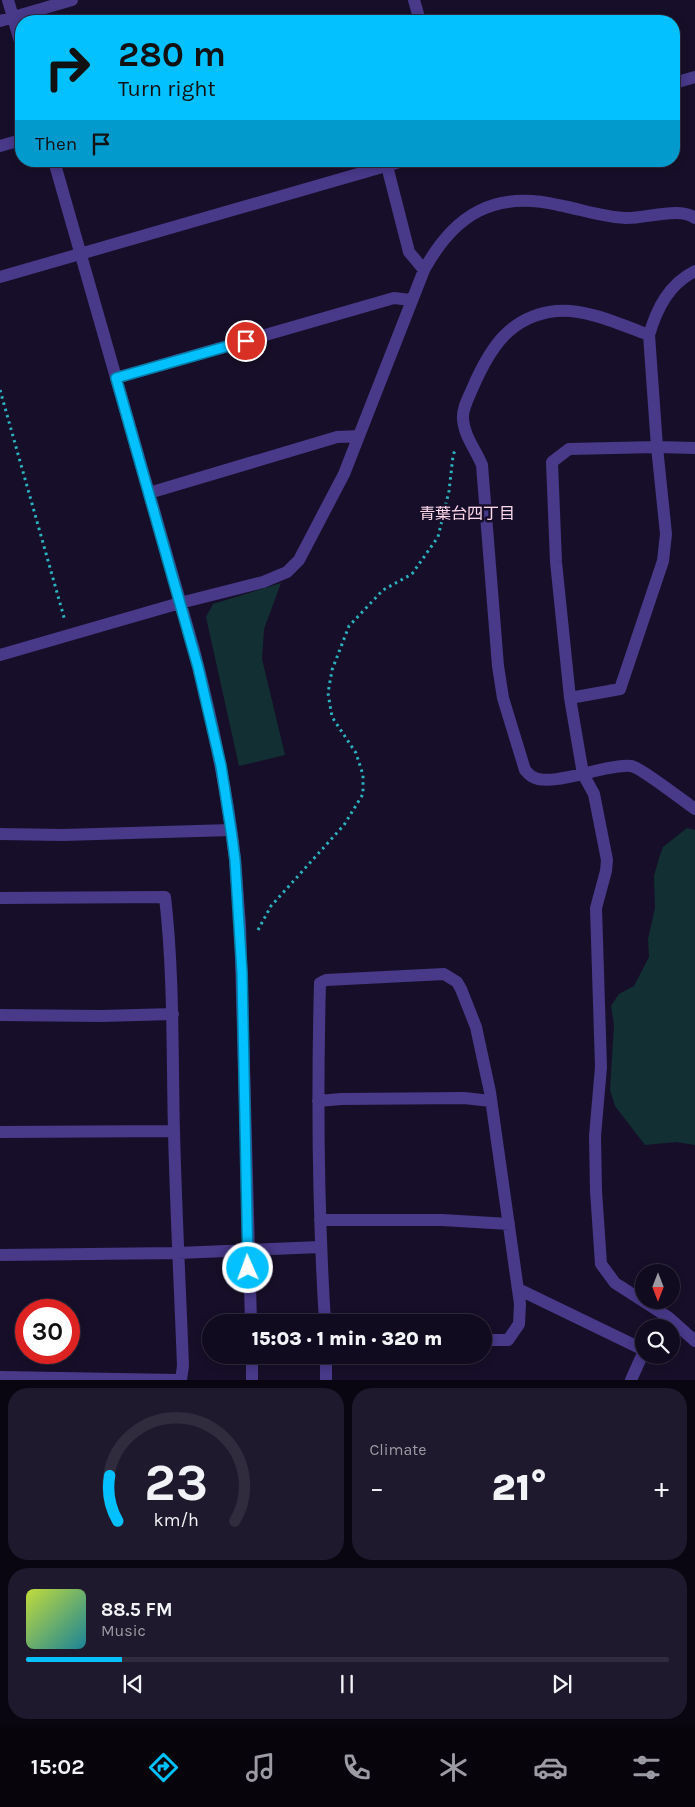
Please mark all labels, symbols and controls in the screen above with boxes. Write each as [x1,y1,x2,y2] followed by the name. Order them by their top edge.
[118,34,226,75] text: 280 m
[35,35,100,100] icon: right
[118,76,216,102] text: Turn right
[87,130,115,158] icon: arrive
[35,133,77,155] text: Then
[225,320,267,362] pin
[232,327,260,355] icon: arrive
[419,504,515,523] district label: 青葉台四丁目
[221,1241,273,1293] position arrow
[635,1264,680,1309] north arrow
[635,1264,680,1364] map controls
[15,1299,80,1364] speed limit sign: 30
[635,1319,680,1364] button: search
[252,1328,442,1350] text: 15:03 · 1 min · 320 m
[370,1440,427,1459] text: Climate
[144,1452,208,1513] text: 23
[492,1465,547,1510] text: 21°
[370,1471,384,1504] text: −
[654,1471,669,1504] text: +
[153,1510,198,1531] text: km/h
[101,1599,173,1621] text: 88.5 FM
[101,1621,146,1640] text: Music
[119,1670,147,1698] icon: previous
[333,1670,361,1698] icon: pause
[548,1670,576,1698] icon: next
[146,1750,181,1785] icon: directions
[243,1750,278,1785] icon: music
[339,1750,374,1785] icon: phone
[436,1750,471,1785] icon: climate
[533,1750,568,1785] icon: car
[629,1750,664,1785] icon: filters
[31,1754,85,1780] text: 15:02

